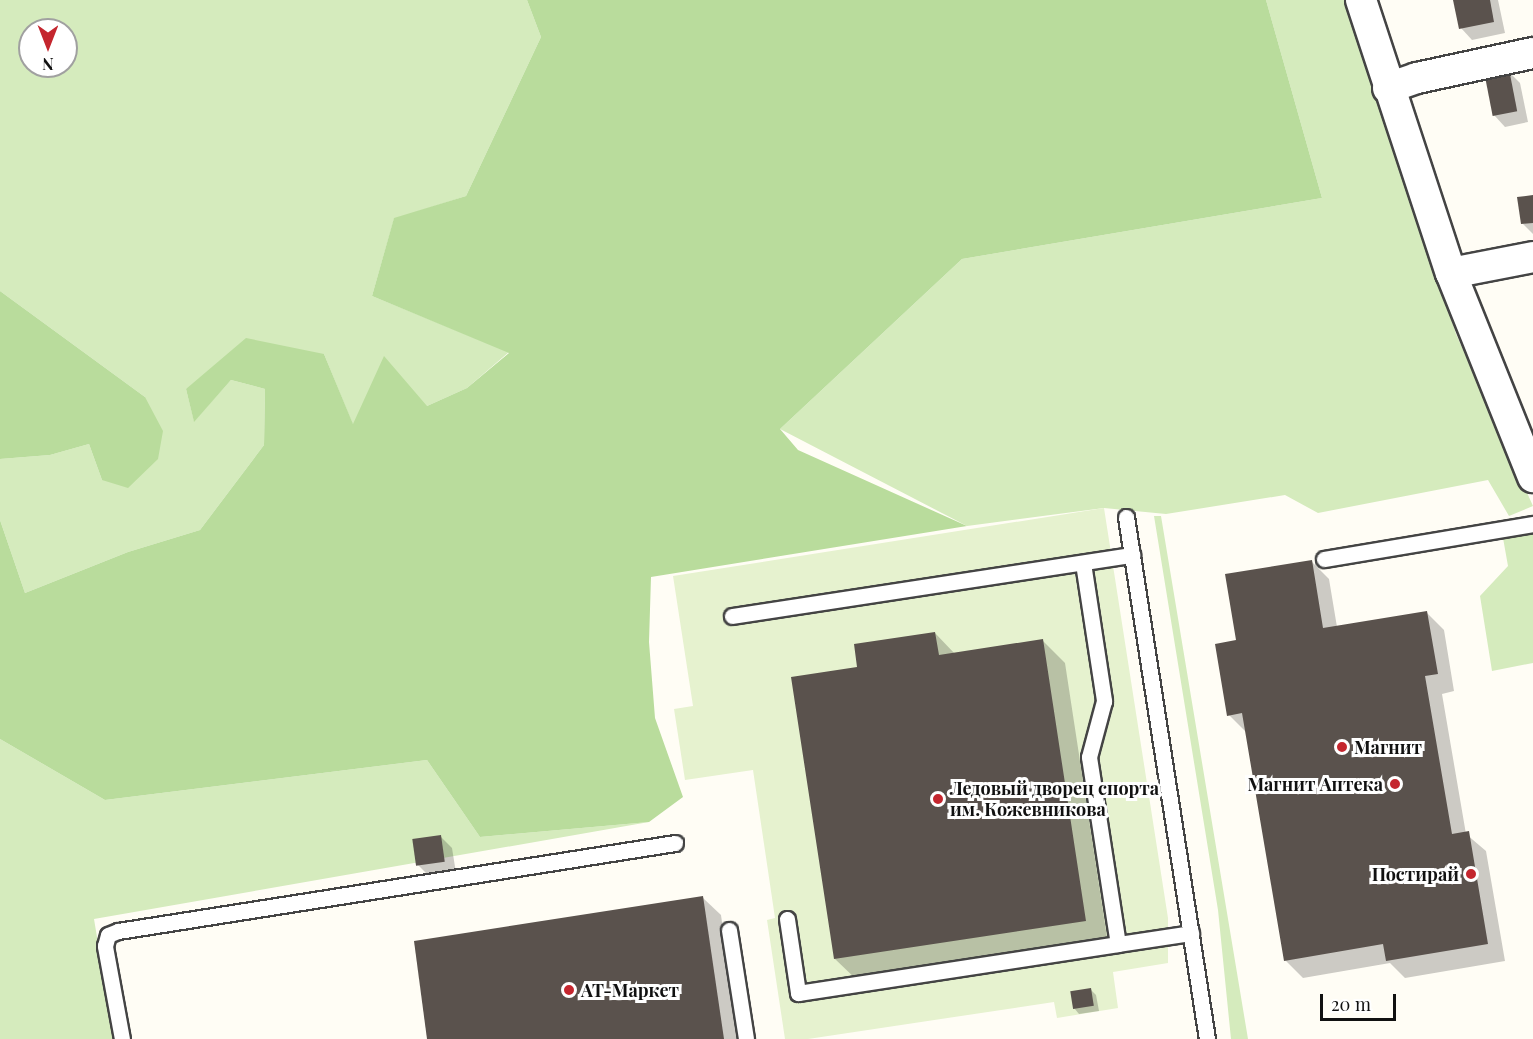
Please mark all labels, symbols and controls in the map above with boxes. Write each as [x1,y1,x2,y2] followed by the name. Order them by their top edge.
[18,18,78,78] north arrow
[42,54,54,75] text: N
[1354,736,1422,758] place label: Магнит
[1335,740,1349,754] marker: Магнит
[1247,773,1383,795] place label: Магнит Аптека
[1388,777,1402,791] marker: Магнит Аптека
[950,778,1159,820] place label: Ледовый дворец спорта им. Кожевникова
[931,792,945,806] marker: Ледовый дворец спорта им. Кожевникова
[1372,863,1459,885] place label: Постирай
[1464,867,1478,881] marker: Постирай
[581,979,679,1001] place label: АТ-Маркет
[1323,982,1400,1020] scale bar
[562,983,576,997] marker: АТ-Маркет
[1331,992,1371,1016] text: 20 m

